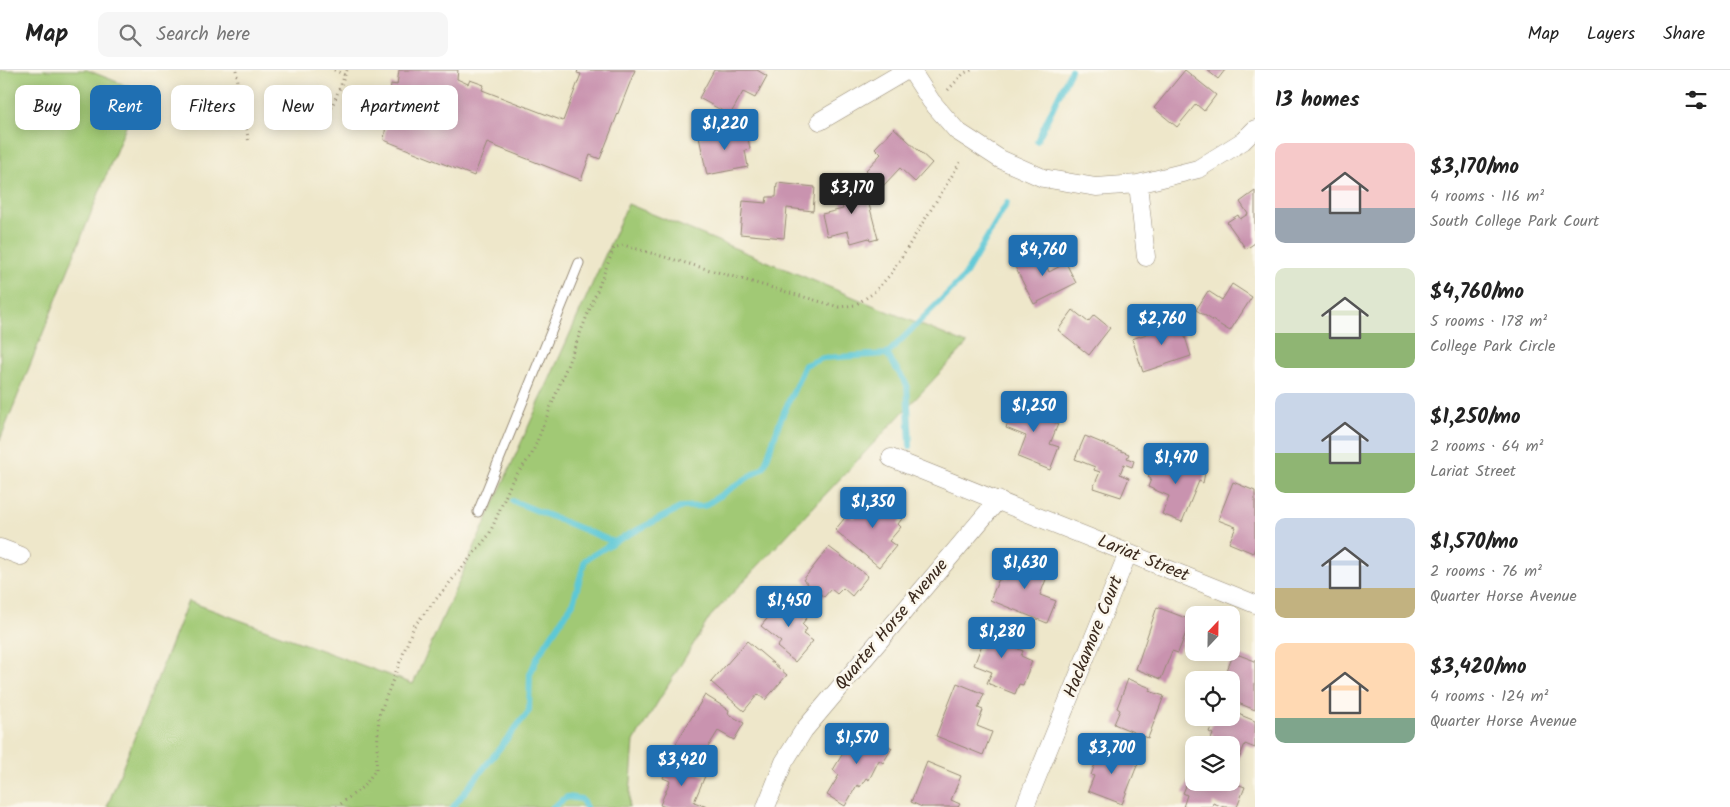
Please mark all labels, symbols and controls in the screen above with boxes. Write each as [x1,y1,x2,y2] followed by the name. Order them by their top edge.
[98,12,448,57] search box
[25,15,68,54] text: Map
[156,20,250,50] text: Search here
[1528,20,1559,49] text: Map
[1587,20,1635,49] text: Layers
[1663,20,1705,49] text: Share
[116,21,144,49] icon: search
[1275,84,1360,117] text: 13 homes
[15,85,80,130] chip: Buy
[90,85,161,130] chip: Rent
[171,85,254,130] chip: Filters
[264,85,332,130] chip: New
[342,85,458,130] chip: Apartment
[1682,86,1710,114] icon: filters
[684,108,766,151] pin: $1,220
[702,112,748,137] text: $1,220
[1430,151,1519,184] text: $3,170/mo
[1315,163,1375,223] icon: home
[811,172,893,215] pin: $3,170
[830,176,874,201] text: $3,170
[1430,184,1544,209] text: 4 rooms · 116 m²
[1430,209,1599,234] text: South College Park Court
[1002,234,1084,277] pin: $4,760
[1020,238,1066,263] text: $4,760
[1430,276,1524,309] text: $4,760/mo
[1315,288,1375,348] icon: home
[1121,304,1203,346] pin: $2,760
[1138,307,1186,332] text: $2,760
[1430,309,1547,334] text: 5 rooms · 178 m²
[1430,334,1555,359] text: College Park Circle
[993,390,1075,433] pin: $1,250
[1012,394,1056,419] text: $1,250
[1430,401,1521,434] text: $1,250/mo
[1315,413,1375,473] icon: home
[1430,434,1543,459] text: 2 rooms · 64 m²
[1135,442,1217,485] pin: $1,470
[1155,446,1197,471] text: $1,470
[1430,459,1516,484] text: Lariat Street
[832,486,914,529] pin: $1,350
[851,490,895,515] text: $1,350
[1430,526,1518,559] text: $1,570/mo
[1093,527,1194,591] street label: Lariat Street
[1315,538,1375,598] icon: home
[984,548,1066,590] pin: $1,630
[1003,551,1047,576] text: $1,630
[828,552,956,698] street label: Quarter Horse Avenue
[1430,559,1542,584] text: 2 rooms · 76 m²
[1056,570,1132,703] street label: Hackamore Court
[1430,584,1577,609] text: Quarter Horse Avenue
[748,586,830,628] pin: $1,450
[767,589,811,614] text: $1,450
[1185,606,1240,661] north arrow
[1185,606,1240,791] map controls
[961,616,1043,659] pin: $1,280
[979,620,1025,645] text: $1,280
[1430,651,1527,684] text: $3,420/mo
[1315,663,1375,723] icon: home
[1185,671,1240,726] button: locate
[1430,684,1548,709] text: 4 rooms · 124 m²
[1430,709,1577,734] text: Quarter Horse Avenue
[816,722,898,765] pin: $1,570
[836,726,878,751] text: $1,570
[1071,732,1153,775] pin: $3,700
[1089,736,1135,761] text: $3,700
[1185,736,1240,791] button: layers
[641,744,723,787] pin: $3,420
[658,748,706,773] text: $3,420

